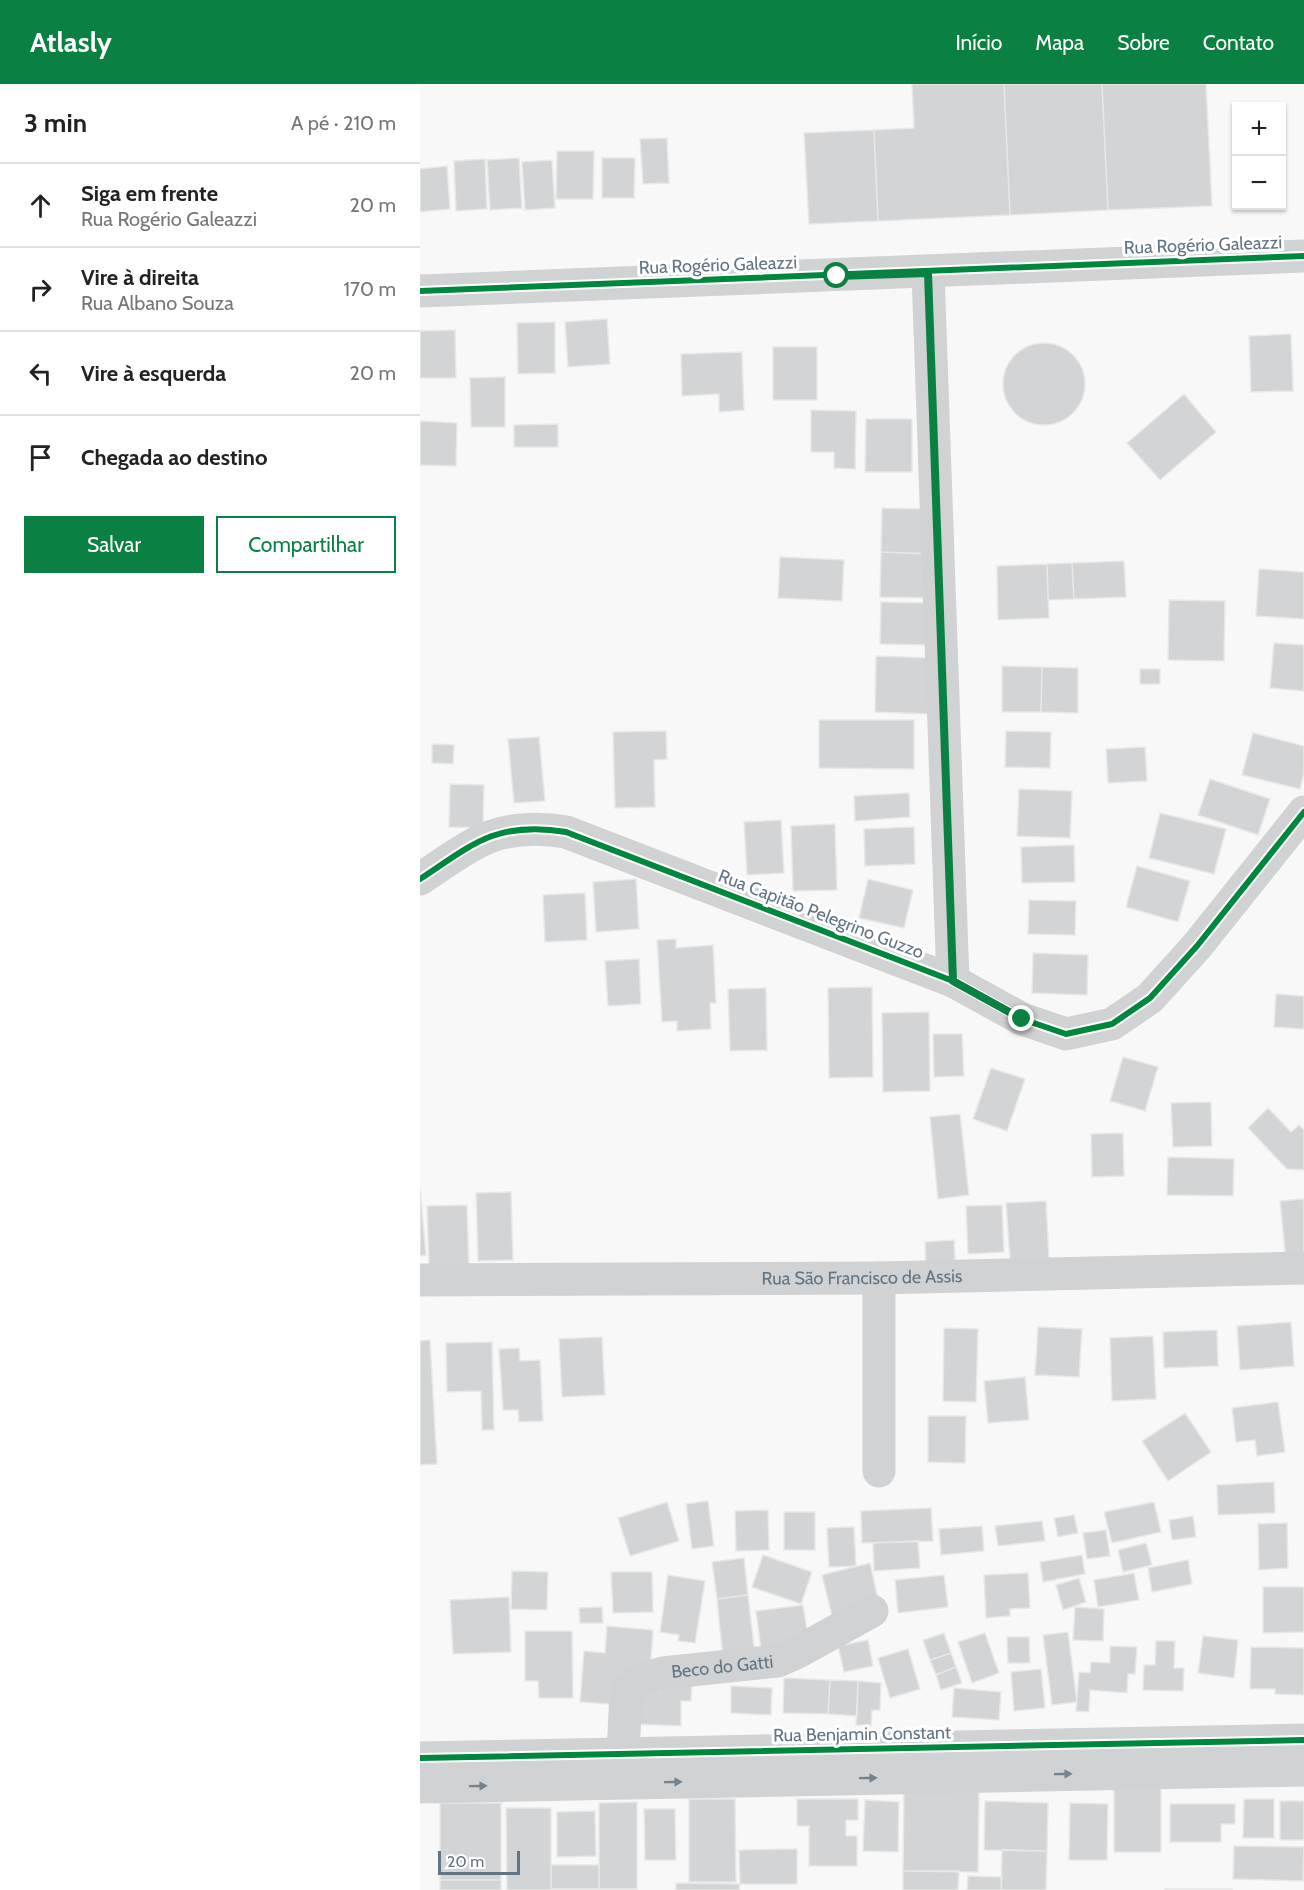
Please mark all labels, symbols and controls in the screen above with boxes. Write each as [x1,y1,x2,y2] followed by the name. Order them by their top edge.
[30,25,112,59] text: Atlasly
[955,30,1002,55] text: Início
[1035,30,1084,55] text: Mapa
[1117,30,1170,55] text: Sobre
[1203,30,1274,55] text: Contato
[1232,102,1286,210] map controls
[1232,102,1286,156] button: +
[24,107,87,139] text: 3 min
[291,111,396,135] text: A pé · 210 m
[1232,156,1286,210] button: −
[81,180,218,207] text: Siga em frente
[24,189,57,222] icon: ahead
[350,193,396,217] text: 20 m
[81,207,257,231] text: Rua Rogério Galeazzi
[1123,231,1283,259] street label: Rua Rogério Galeazzi
[638,251,798,279] street label: Rua Rogério Galeazzi
[823,262,849,288] route start
[81,264,199,291] text: Vire à direita
[24,273,57,306] icon: right
[344,277,396,301] text: 170 m
[81,291,234,315] text: Rua Albano Souza
[24,357,57,390] icon: left
[81,360,226,387] text: Vire à esquerda
[350,361,396,385] text: 20 m
[24,441,57,474] icon: arrive
[81,444,267,471] text: Chegada ao destino
[24,516,204,573] button: Salvar
[216,516,396,573] button: Compartilhar
[715,865,927,963] street label: Rua Capitão Pelegrino Guzzo
[1008,1005,1034,1031] route end
[762,1265,963,1290] street label: Rua São Francisco de Assis
[670,1651,774,1683] street label: Beco do Gatti
[773,1721,951,1747] street label: Rua Benjamin Constant
[1054,1770,1073,1779] one-way arrow
[859,1773,878,1783] one-way arrow
[664,1777,683,1787] one-way arrow
[469,1781,488,1790] one-way arrow
[438,1848,520,1876] scale bar
[447,1852,484,1871] text: 20 m

